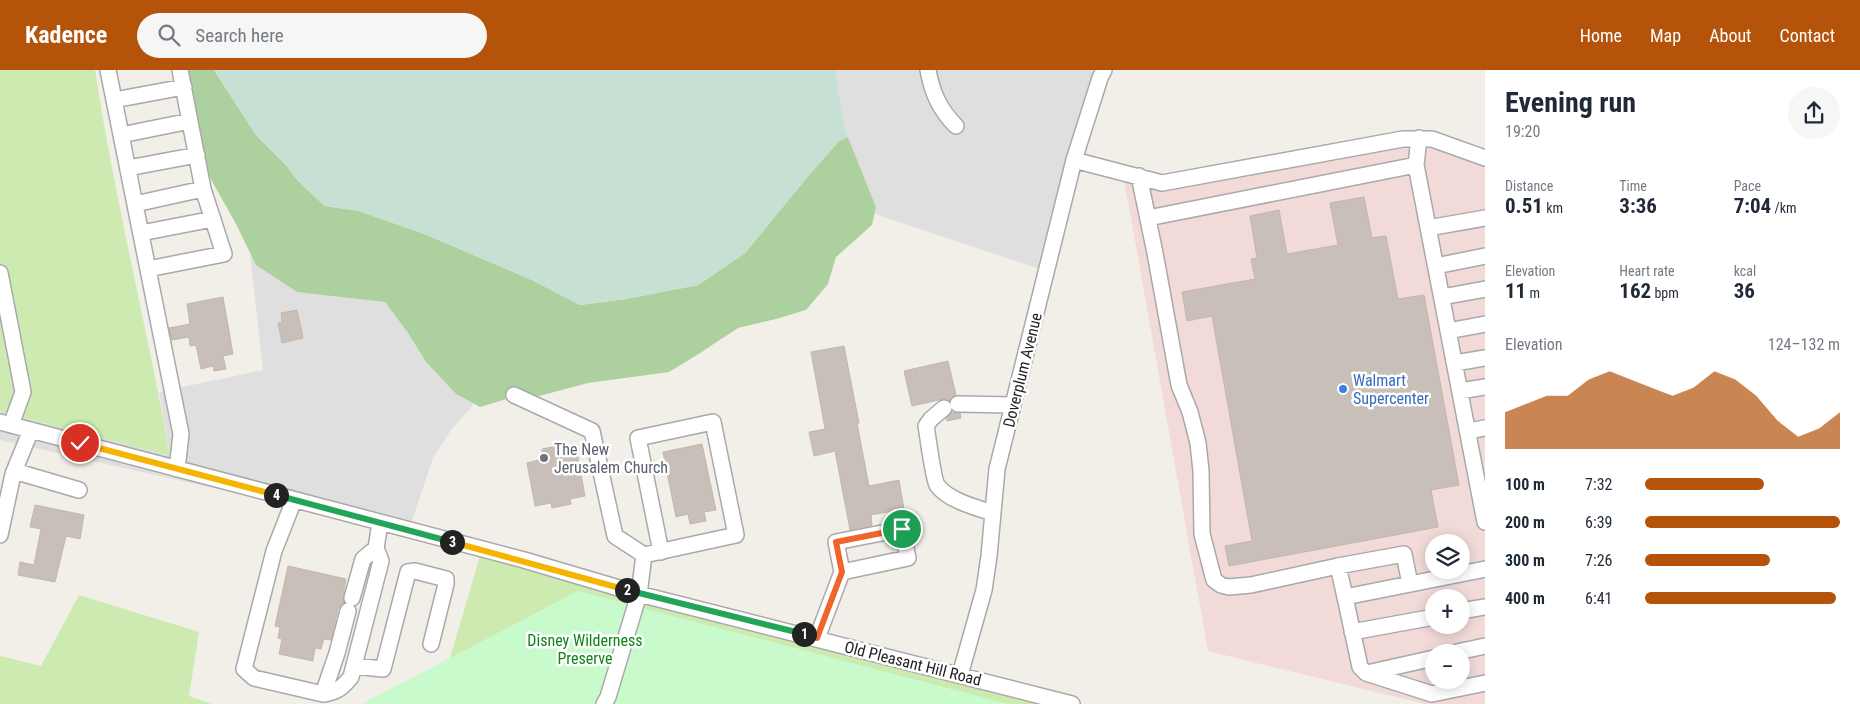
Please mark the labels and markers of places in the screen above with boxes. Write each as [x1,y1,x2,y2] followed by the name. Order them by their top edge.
[1353,371,1429,408] place label: Walmart Supercenter
[1337,383,1349,395] marker: Walmart Supercenter
[59,422,101,464] pin
[554,440,668,477] place label: The New Jerusalem Church
[538,452,550,464] marker: The New Jerusalem Church
[264,482,288,508] pin: 4
[881,508,923,550] pin
[440,530,464,554] pin: 3
[614,578,640,602] pin: 2
[792,622,816,646] pin: 1

